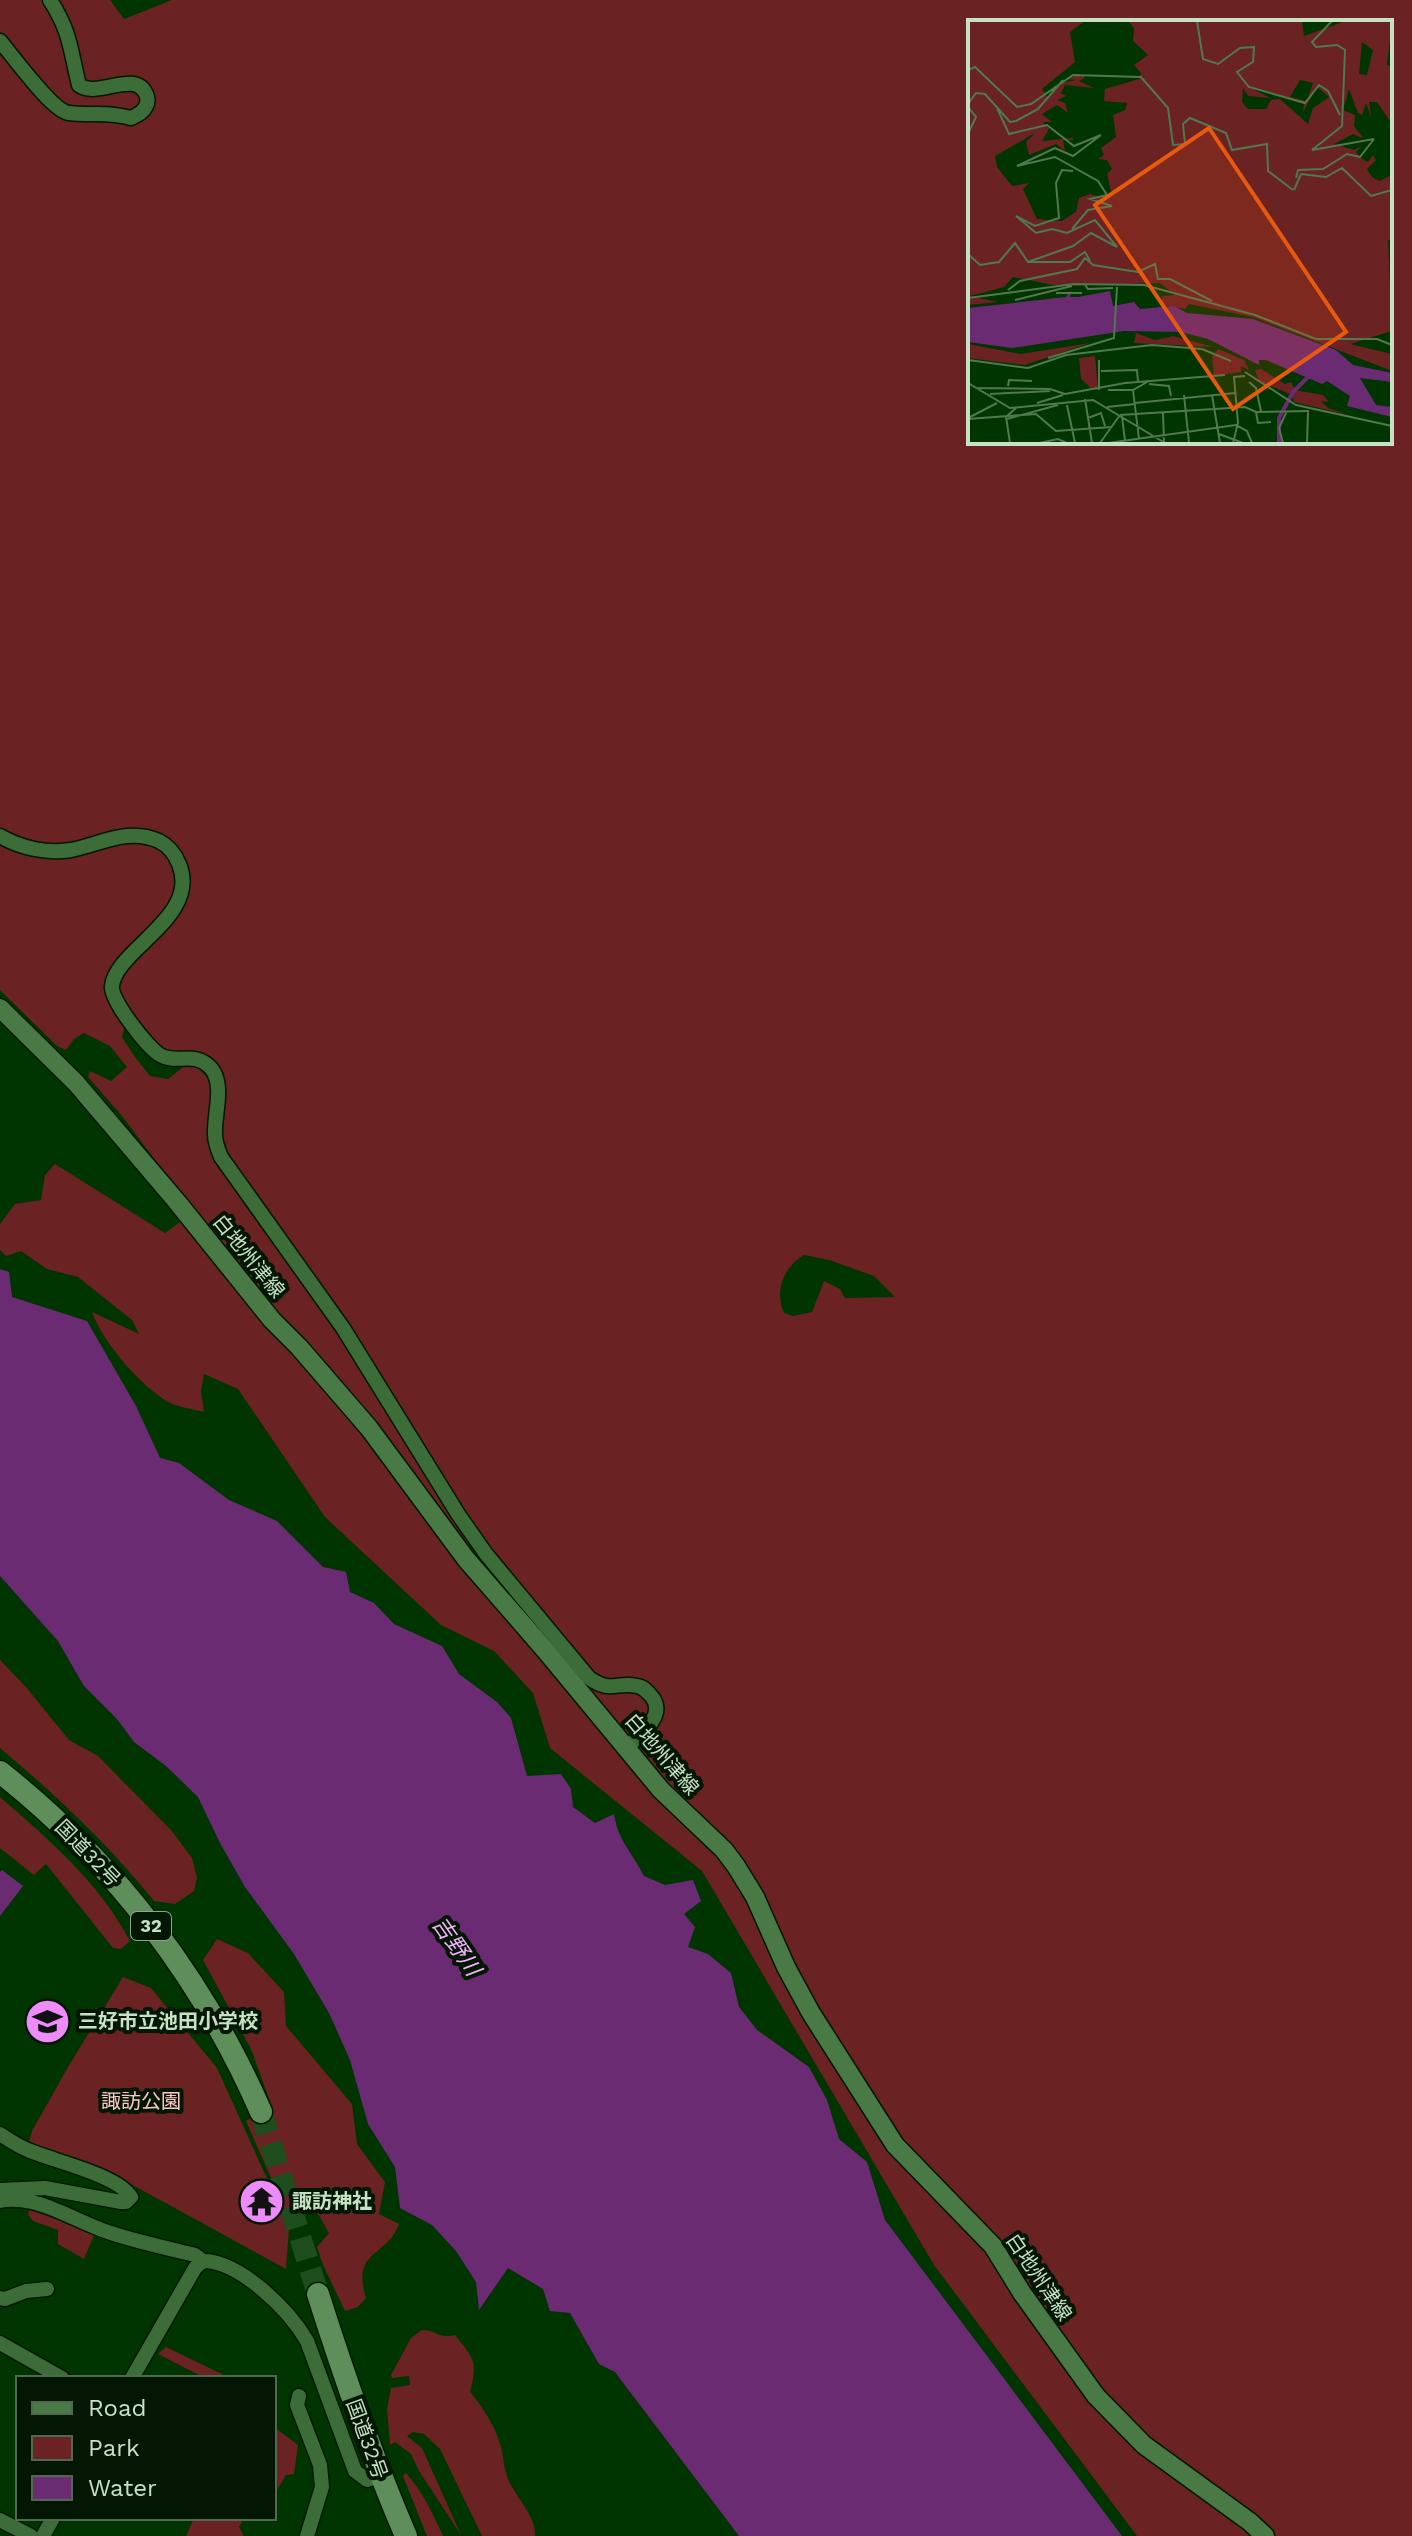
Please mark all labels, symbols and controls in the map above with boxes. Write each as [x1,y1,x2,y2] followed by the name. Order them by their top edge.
[968,20,1392,444] inset map
[208,1210,290,1302] street label: 白地州津線
[620,1708,704,1800] street label: 白地州津線
[50,1815,126,1891] street label: 国道32号
[131,1912,171,1940] road number: 32
[427,1912,487,1982] water label: 吉野川
[23,1997,71,2045] school or university icon: 三好市立池田小学校
[78,2009,258,2033] place label: 三好市立池田小学校
[101,2089,181,2113] park label: 諏訪公園
[237,2177,285,2225] temple icon: 諏訪神社
[292,2189,372,2213] place label: 諏訪神社
[1001,2229,1077,2325] street label: 白地州津線
[16,2376,276,2520] legend
[88,2394,147,2422] text: Road
[341,2396,393,2482] street label: 国道32号
[88,2434,140,2462] text: Park
[88,2474,157,2502] text: Water

